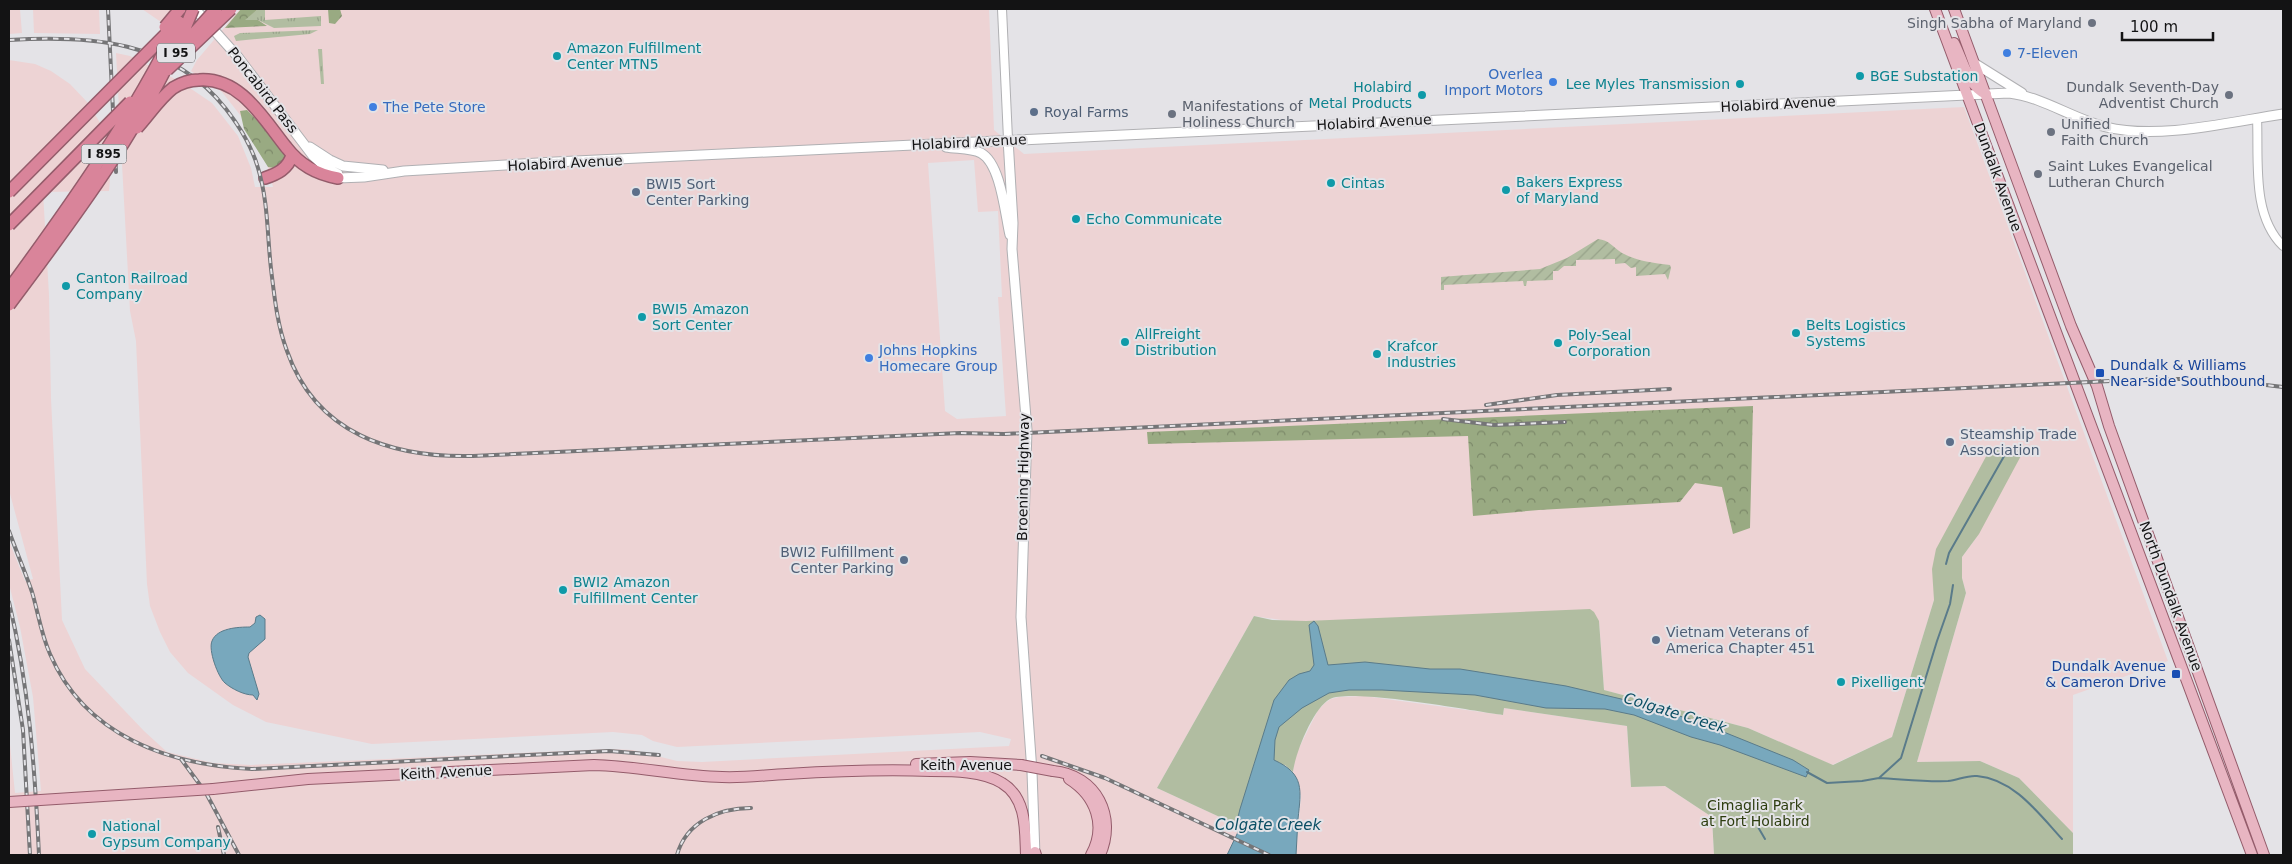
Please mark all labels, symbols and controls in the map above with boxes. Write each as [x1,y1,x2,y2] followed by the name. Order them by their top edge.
[2122,10,2213,42] scale bar
[1907,15,2082,31] place label: Singh Sabha of Maryland
[2086,17,2098,29] marker: Singh Sabha of Maryland
[2130,18,2178,36] text: 100 m
[567,40,702,72] place label: Amazon Fulfillment Center MTN5
[157,44,195,62] road number: I 95
[225,44,301,136] street label: Poncabird Pass
[2017,45,2078,61] place label: 7-Eleven
[2001,47,2013,59] marker: 7-Eleven
[551,50,563,62] marker: Amazon Fulfillment Center MTN5
[1444,66,1543,98] place label: Overlea Import Motors
[1870,68,1978,84] place label: BGE Substation
[1854,70,1866,82] marker: BGE Substation
[1547,76,1559,88] marker: Overlea Import Motors
[1566,76,1730,92] place label: Lee Myles Transmission
[1734,78,1746,90] marker: Lee Myles Transmission
[1308,79,1412,111] place label: Holabird Metal Products
[2066,79,2219,111] place label: Dundalk Seventh-Day Adventist Church
[1416,89,1428,101] marker: Holabird Metal Products
[2223,89,2235,101] marker: Dundalk Seventh-Day Adventist Church
[1720,93,1836,115] street label: Holabird Avenue
[1182,98,1303,130] place label: Manifestations of Holiness Church
[382,99,486,115] place label: The Pete Store
[367,101,379,113] marker: The Pete Store
[1044,104,1129,120] place label: Royal Farms
[1028,106,1040,118] marker: Royal Farms
[1166,108,1178,120] marker: Manifestations of Holiness Church
[1316,111,1432,133] street label: Holabird Avenue
[2061,116,2149,148] place label: Unified Faith Church
[1971,120,2025,234] street label: Dundalk Avenue
[2045,126,2057,138] marker: Unified Faith Church
[911,131,1027,153] street label: Holabird Avenue
[82,144,126,164] road number: I 895
[507,152,623,174] street label: Holabird Avenue
[2048,158,2213,190] place label: Saint Lukes Evangelical Lutheran Church
[2032,168,2044,180] marker: Saint Lukes Evangelical Lutheran Church
[1516,174,1623,206] place label: Bakers Express of Maryland
[1341,175,1385,191] place label: Cintas
[646,176,749,208] place label: BWI5 Sort Center Parking
[1325,177,1337,189] marker: Cintas
[1500,184,1512,196] marker: Bakers Express of Maryland
[630,186,642,198] marker: BWI5 Sort Center Parking
[1086,211,1222,227] place label: Echo Communicate
[1070,213,1082,225] marker: Echo Communicate
[76,270,188,302] place label: Canton Railroad Company
[60,280,72,292] marker: Canton Railroad Company
[652,301,749,333] place label: BWI5 Amazon Sort Center
[636,311,648,323] marker: BWI5 Amazon Sort Center
[1806,317,1906,349] place label: Belts Logistics Systems
[1135,326,1217,358] place label: AllFreight Distribution
[1568,327,1651,359] place label: Poly-Seal Corporation
[1790,327,1802,339] marker: Belts Logistics Systems
[1119,336,1131,348] marker: AllFreight Distribution
[1552,337,1564,349] marker: Poly-Seal Corporation
[1387,338,1456,370] place label: Krafcor Industries
[878,342,998,374] place label: Johns Hopkins Homecare Group
[1371,348,1383,360] marker: Krafcor Industries
[863,352,875,364] marker: Johns Hopkins Homecare Group
[2110,357,2265,389] place label: Dundalk & Williams Near-side Southbound
[2094,367,2106,379] marker: Dundalk & Williams Near-side Southbound
[1014,413,1032,541] street label: Broening Highway
[1960,426,2077,458] place label: Steamship Trade Association
[1944,436,1956,448] marker: Steamship Trade Association
[2136,519,2206,673] street label: North Dundalk Avenue
[780,544,895,576] place label: BWI2 Fulfillment Center Parking
[898,554,910,566] marker: BWI2 Fulfillment Center Parking
[573,574,698,606] place label: BWI2 Amazon Fulfillment Center
[557,584,569,596] marker: BWI2 Amazon Fulfillment Center
[1666,624,1815,656] place label: Vietnam Veterans of America Chapter 451
[1650,634,1662,646] marker: Vietnam Veterans of America Chapter 451
[2045,658,2166,690] place label: Dundalk Avenue & Cameron Drive
[2170,668,2182,680] marker: Dundalk Avenue & Cameron Drive
[1851,674,1924,690] place label: Pixelligent
[1835,676,1847,688] marker: Pixelligent
[1622,689,1730,738] water label: Colgate Creek
[920,757,1012,773] street label: Keith Avenue
[400,762,492,782] street label: Keith Avenue
[1700,797,1810,829] park label: Cimaglia Park at Fort Holabird
[1215,816,1322,834] water label: Colgate Creek
[102,818,231,850] place label: National Gypsum Company
[86,828,98,840] marker: National Gypsum Company

